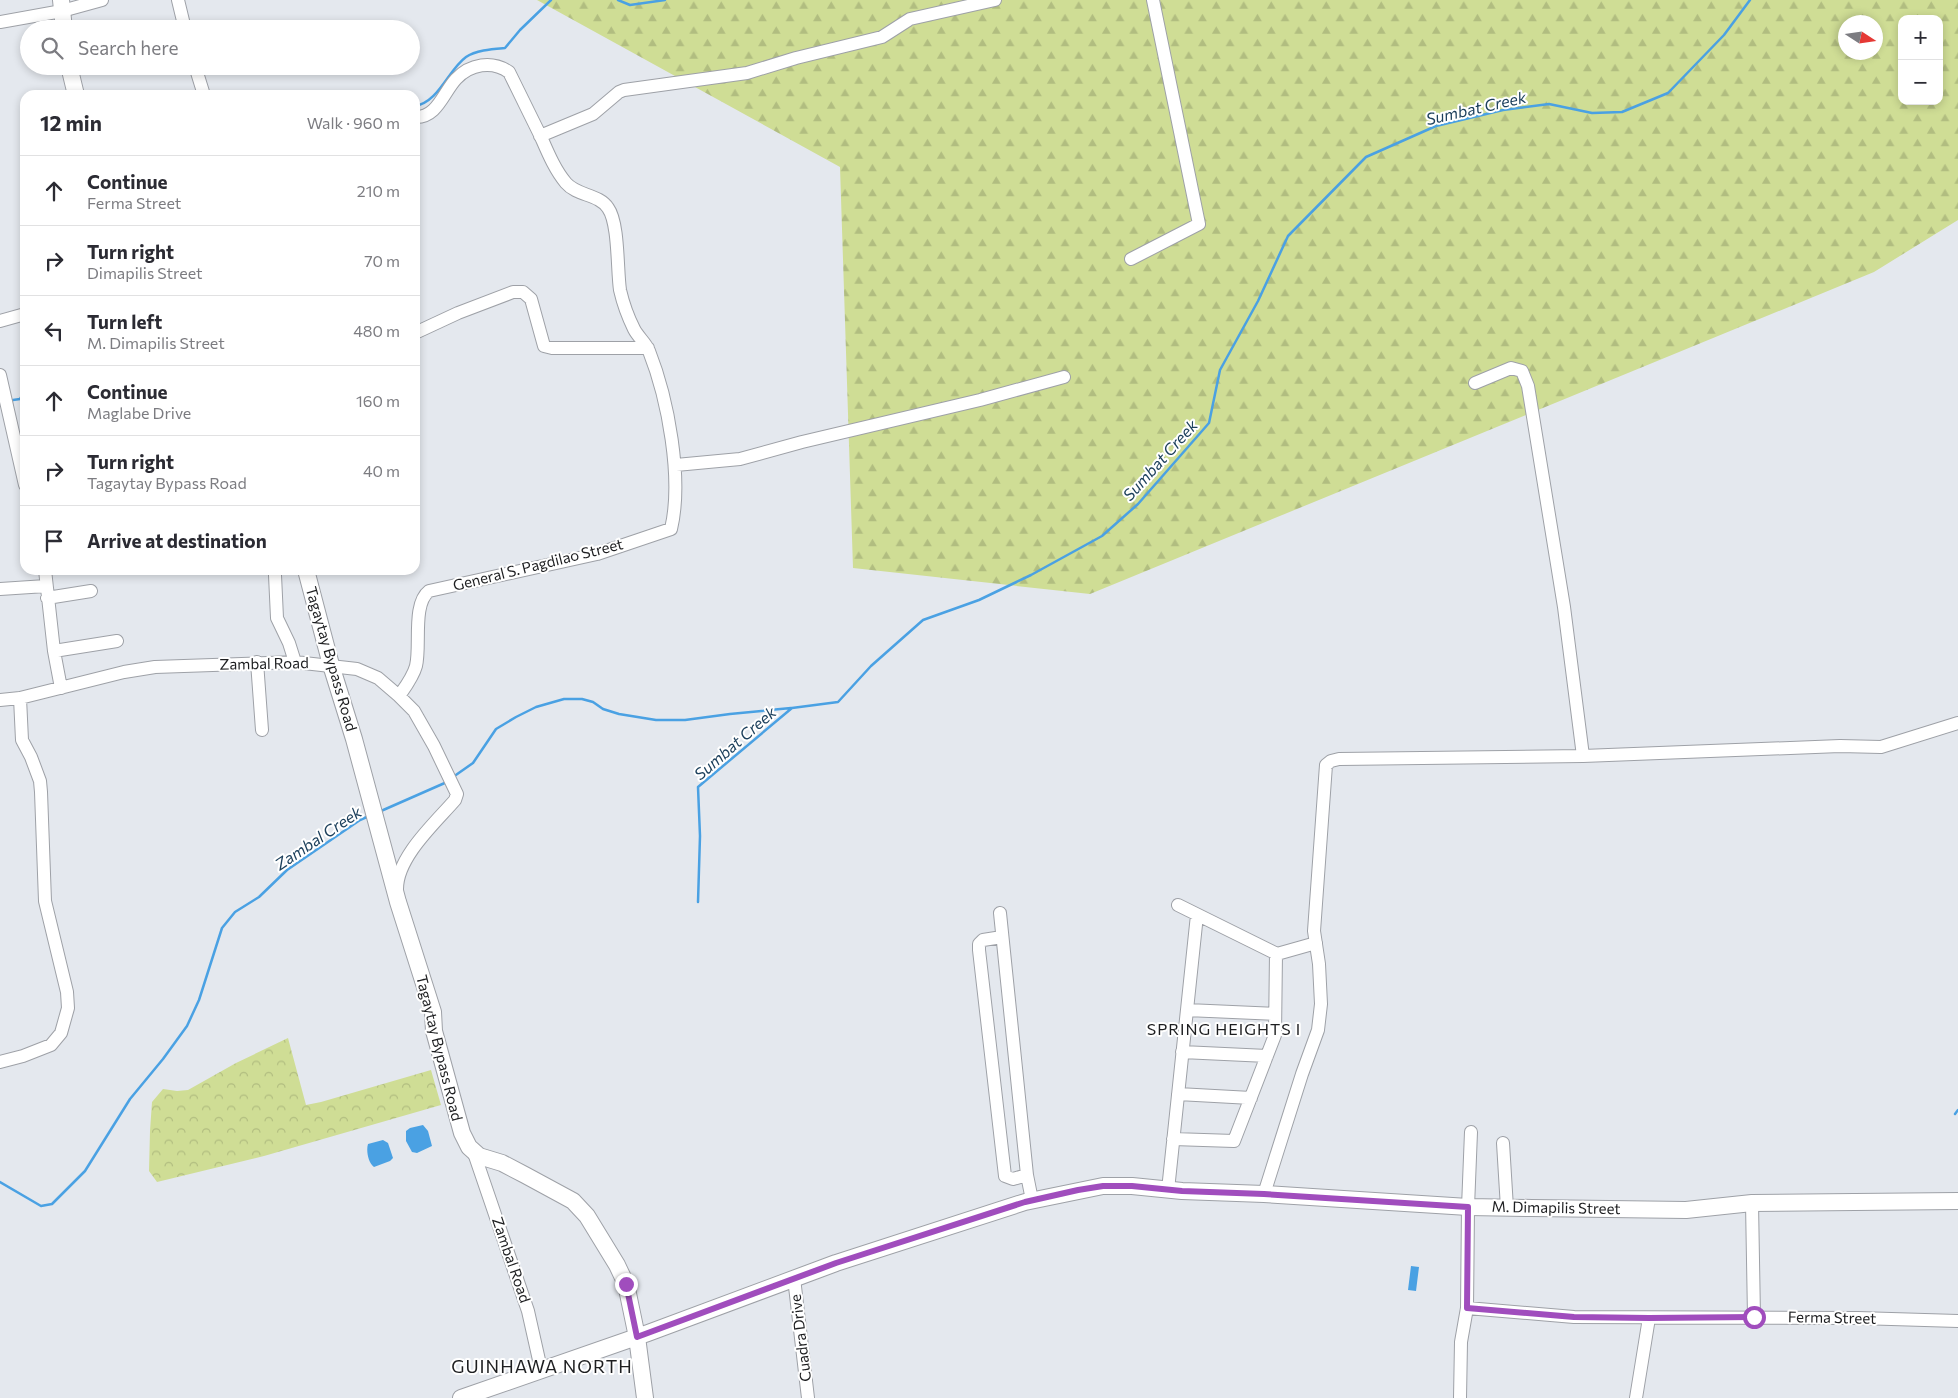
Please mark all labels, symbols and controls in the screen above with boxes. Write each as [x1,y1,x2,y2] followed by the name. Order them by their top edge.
[1838,15,1883,60] north arrow
[1898,15,1943,105] map controls
[1898,15,1943,60] button: +
[20,20,420,75] search box
[38,34,66,62] icon: search
[78,36,178,59] text: Search here
[1898,60,1943,105] button: −
[1424,87,1528,128] water label: Sumbat Creek
[40,110,102,135] text: 12 min
[307,113,400,132] text: Walk · 960 m
[87,170,167,193] text: Continue
[40,177,68,205] icon: ahead
[357,181,400,200] text: 210 m
[87,193,181,212] text: Ferma Street
[87,240,174,263] text: Turn right
[40,247,68,275] icon: right
[364,251,400,270] text: 70 m
[87,263,203,282] text: Dimapilis Street
[87,310,162,333] text: Turn left
[40,317,68,345] icon: left
[353,321,400,340] text: 480 m
[87,333,225,352] text: M. Dimapilis Street
[87,380,167,403] text: Continue
[40,387,68,415] icon: ahead
[356,391,400,410] text: 160 m
[87,403,191,422] text: Maglabe Drive
[1118,415,1201,504] water label: Sumbat Creek
[87,450,174,473] text: Turn right
[40,457,68,485] icon: right
[363,461,400,480] text: 40 m
[87,473,247,492] text: Tagaytay Bypass Road
[40,527,68,555] icon: arrive
[87,529,267,552] text: Arrive at destination
[451,534,625,594] street label: General S. Pagdilao Street
[303,584,361,733] street label: Tagaytay Bypass Road
[219,653,309,673] street label: Zambal Road
[690,702,780,783] water label: Sumbat Creek
[270,801,365,874] water label: Zambal Creek
[413,973,467,1123] street label: Tagaytay Bypass Road
[1147,1019,1301,1038] district label: SPRING HEIGHTS I
[1491,1197,1621,1217] street label: M. Dimapilis Street
[489,1214,535,1305] street label: Zambal Road
[615,1273,638,1296] route end
[786,1293,814,1383] street label: Cuadra Drive
[1743,1306,1766,1329] route start
[1788,1307,1876,1327] street label: Ferma Street
[451,1355,633,1377] district label: GUINHAWA NORTH

